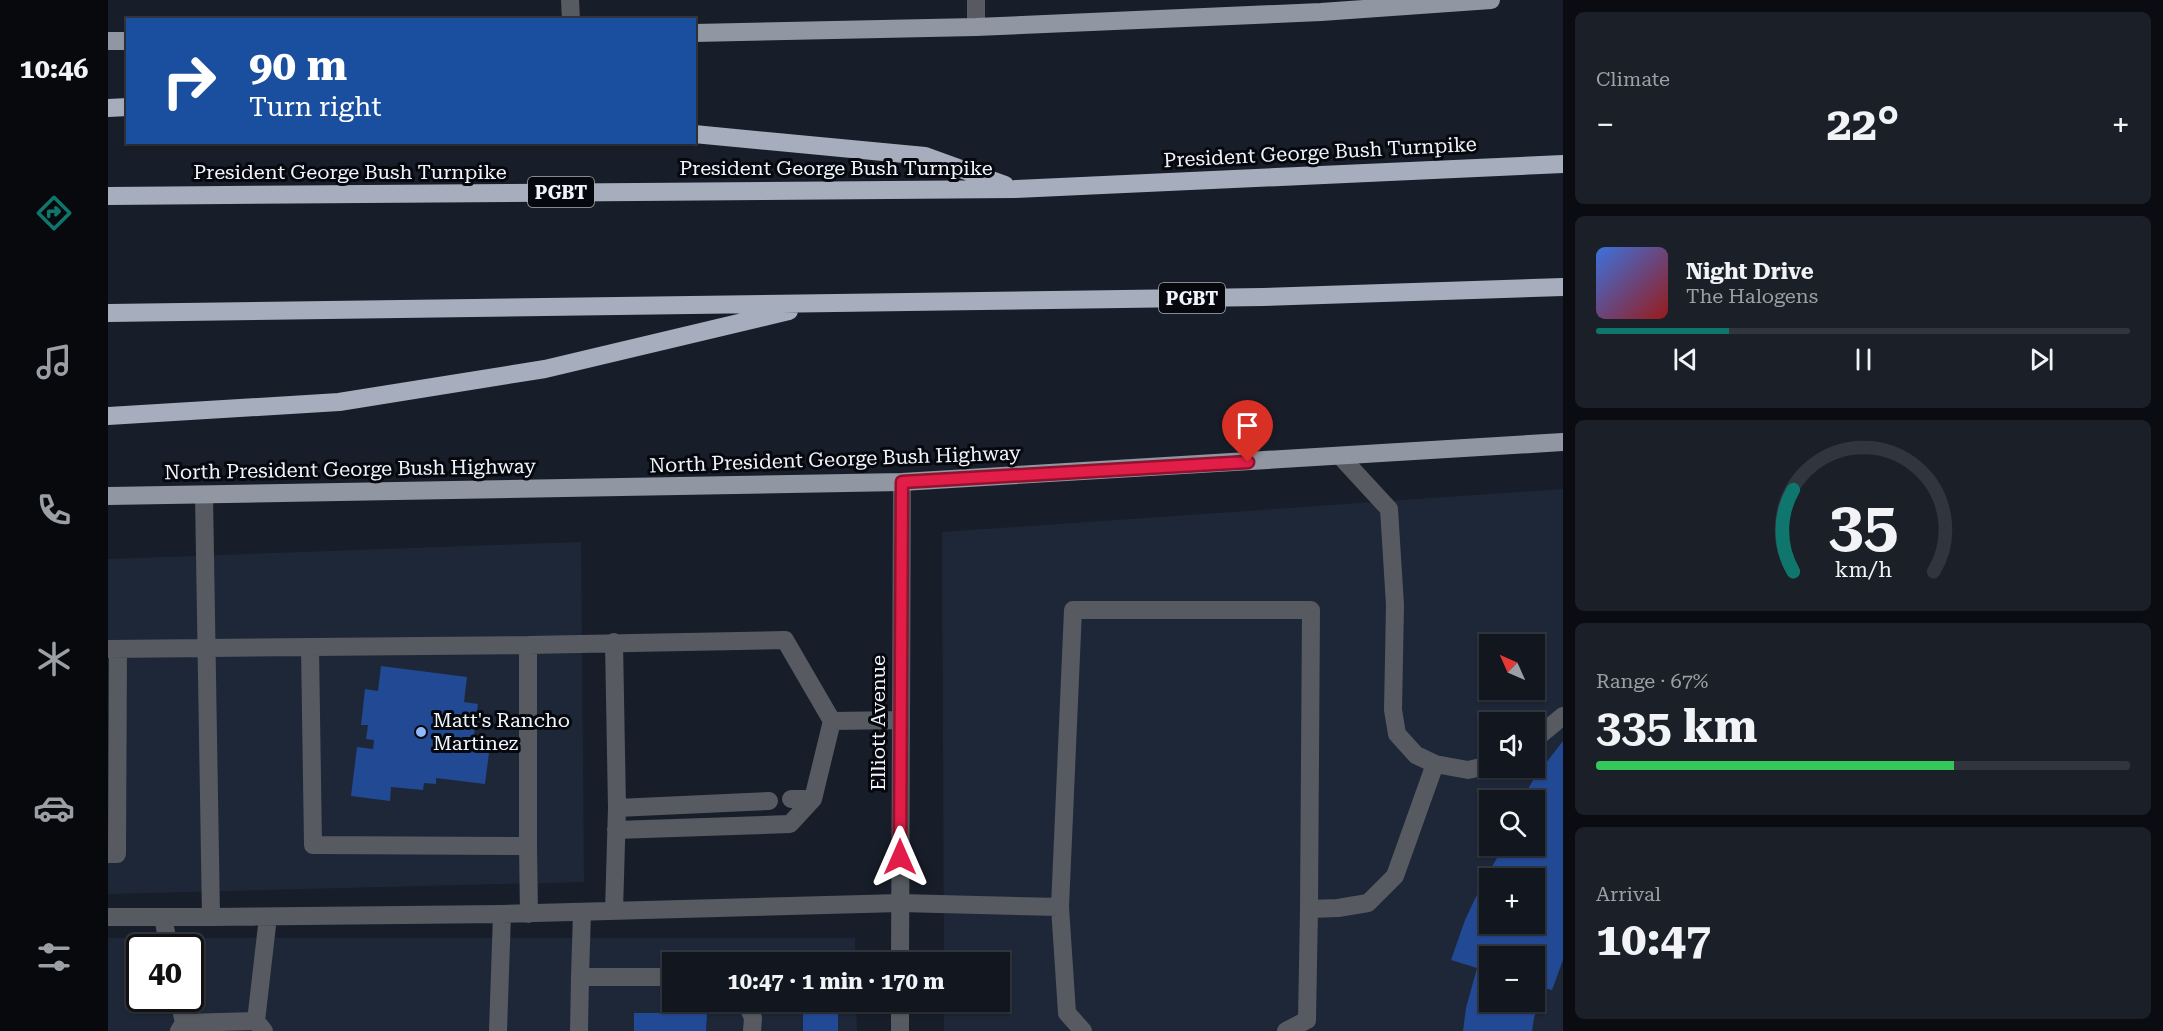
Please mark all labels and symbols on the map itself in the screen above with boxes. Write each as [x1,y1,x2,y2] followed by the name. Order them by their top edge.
[1163,132,1477,172] street label: President George Bush Turnpike
[679,156,993,180] street label: President George Bush Turnpike
[193,160,507,184] street label: President George Bush Turnpike
[528,177,594,207] road number: PGBT
[1159,283,1225,313] road number: PGBT
[1222,400,1273,462] pin
[649,441,1021,477] street label: North President George Bush Highway
[164,454,536,484] street label: North President George Bush Highway
[1479,634,1545,700] north arrow
[866,655,890,791] street label: Elliott Avenue
[433,708,570,755] place label: Matt's Rancho Martinez
[414,725,428,739] marker: Matt's Rancho Martinez
[868,825,932,889] position arrow
[126,934,204,1012] speed limit sign: 40

